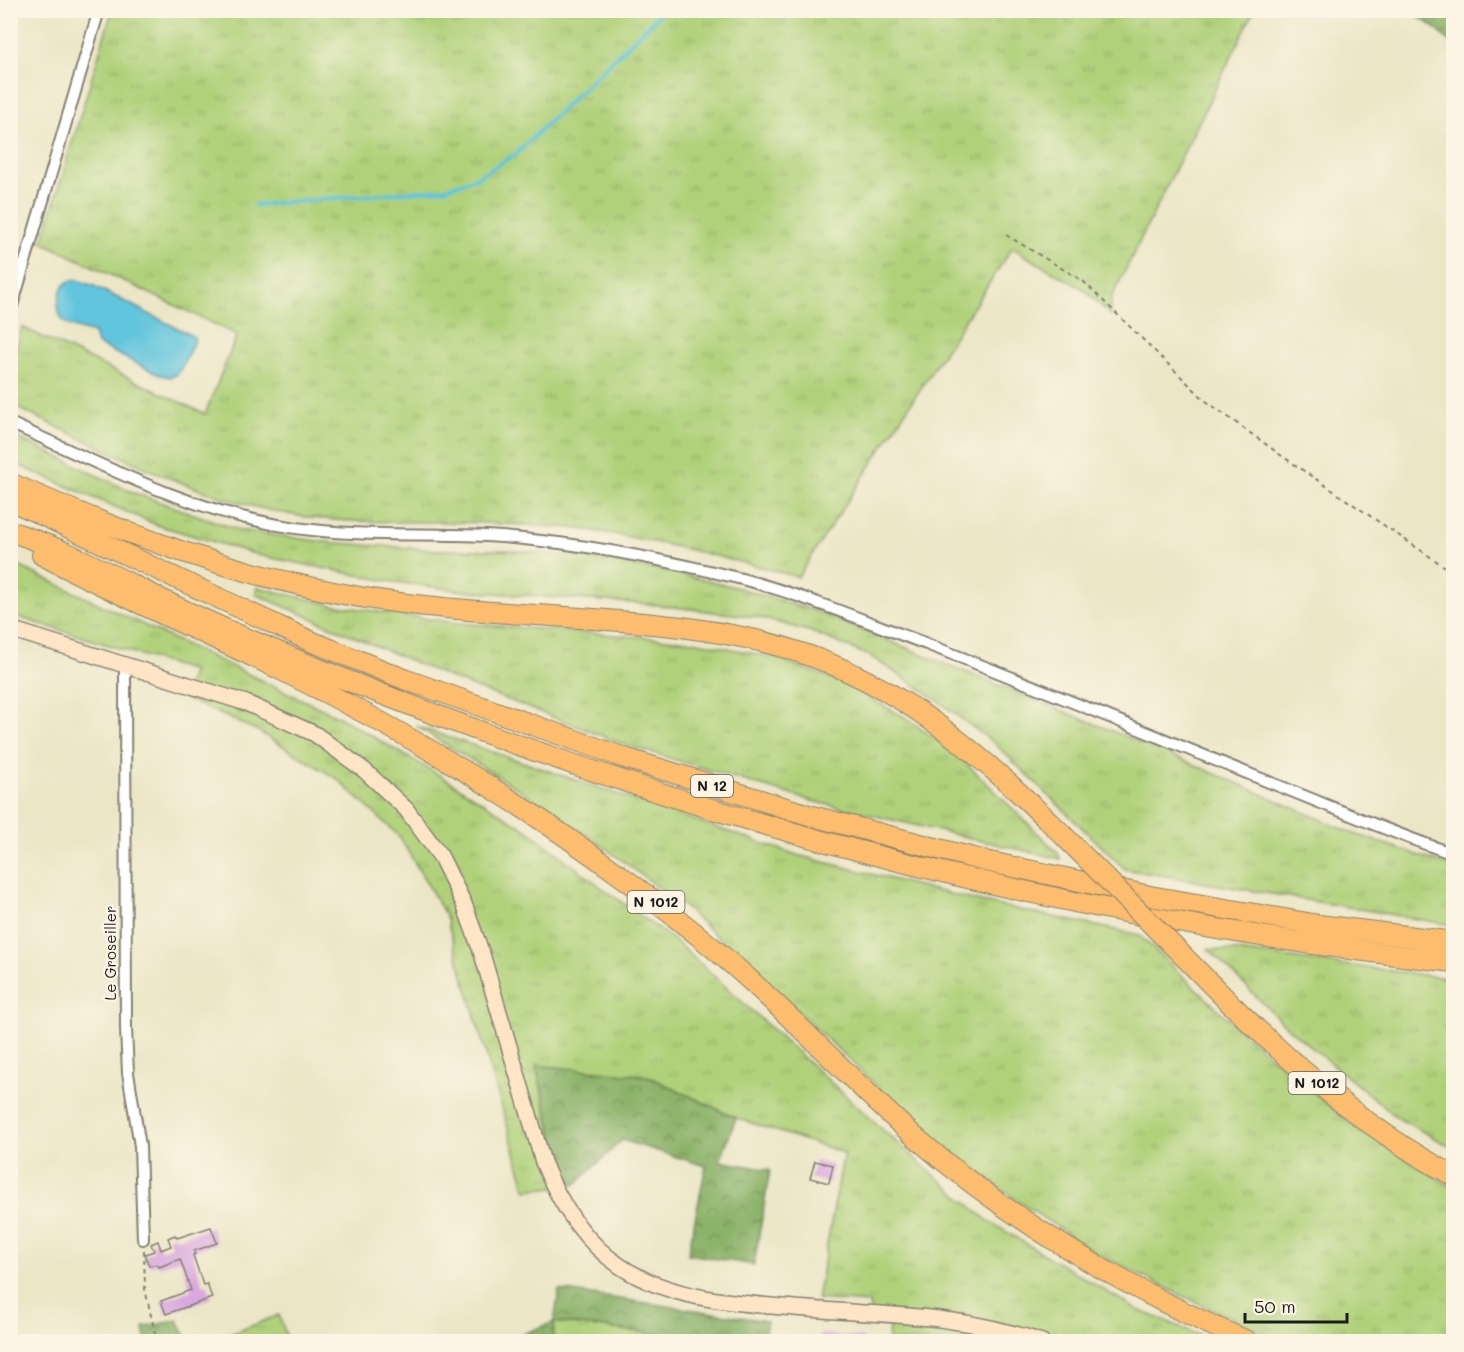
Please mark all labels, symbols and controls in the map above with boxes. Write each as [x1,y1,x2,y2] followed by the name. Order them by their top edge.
[691,775,733,797] road number: N 12
[628,891,684,913] road number: N 1012
[100,905,120,1001] street label: Le Groseiller
[1288,1072,1346,1094] road number: N 1012
[1245,1286,1347,1324] scale bar
[1254,1294,1296,1318] text: 50 m

